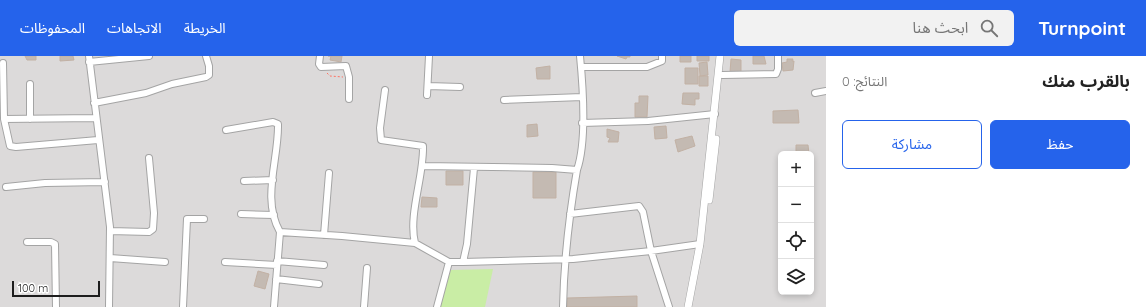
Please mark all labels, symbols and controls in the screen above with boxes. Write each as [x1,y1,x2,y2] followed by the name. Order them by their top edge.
[734,10,1014,46] search box
[1038,16,1126,40] text: Turnpoint
[978,17,1000,39] icon: search
[913,18,968,37] text: ابحث هنا
[20,19,85,37] text: المحفوظات
[107,19,162,37] text: الاتجاهات
[184,19,226,37] text: الخريطة
[1042,70,1130,91] text: بالقرب منك
[842,73,887,89] text: النتائج: 0
[842,120,982,169] button: مشاركة
[990,120,1130,169] button: حفظ
[778,151,814,295] map controls
[778,151,814,187] button: +
[778,187,814,223] button: −
[778,223,814,259] button: locate
[778,259,814,295] button: layers
[12,279,100,298] scale bar
[18,281,48,295] text: 100 m

